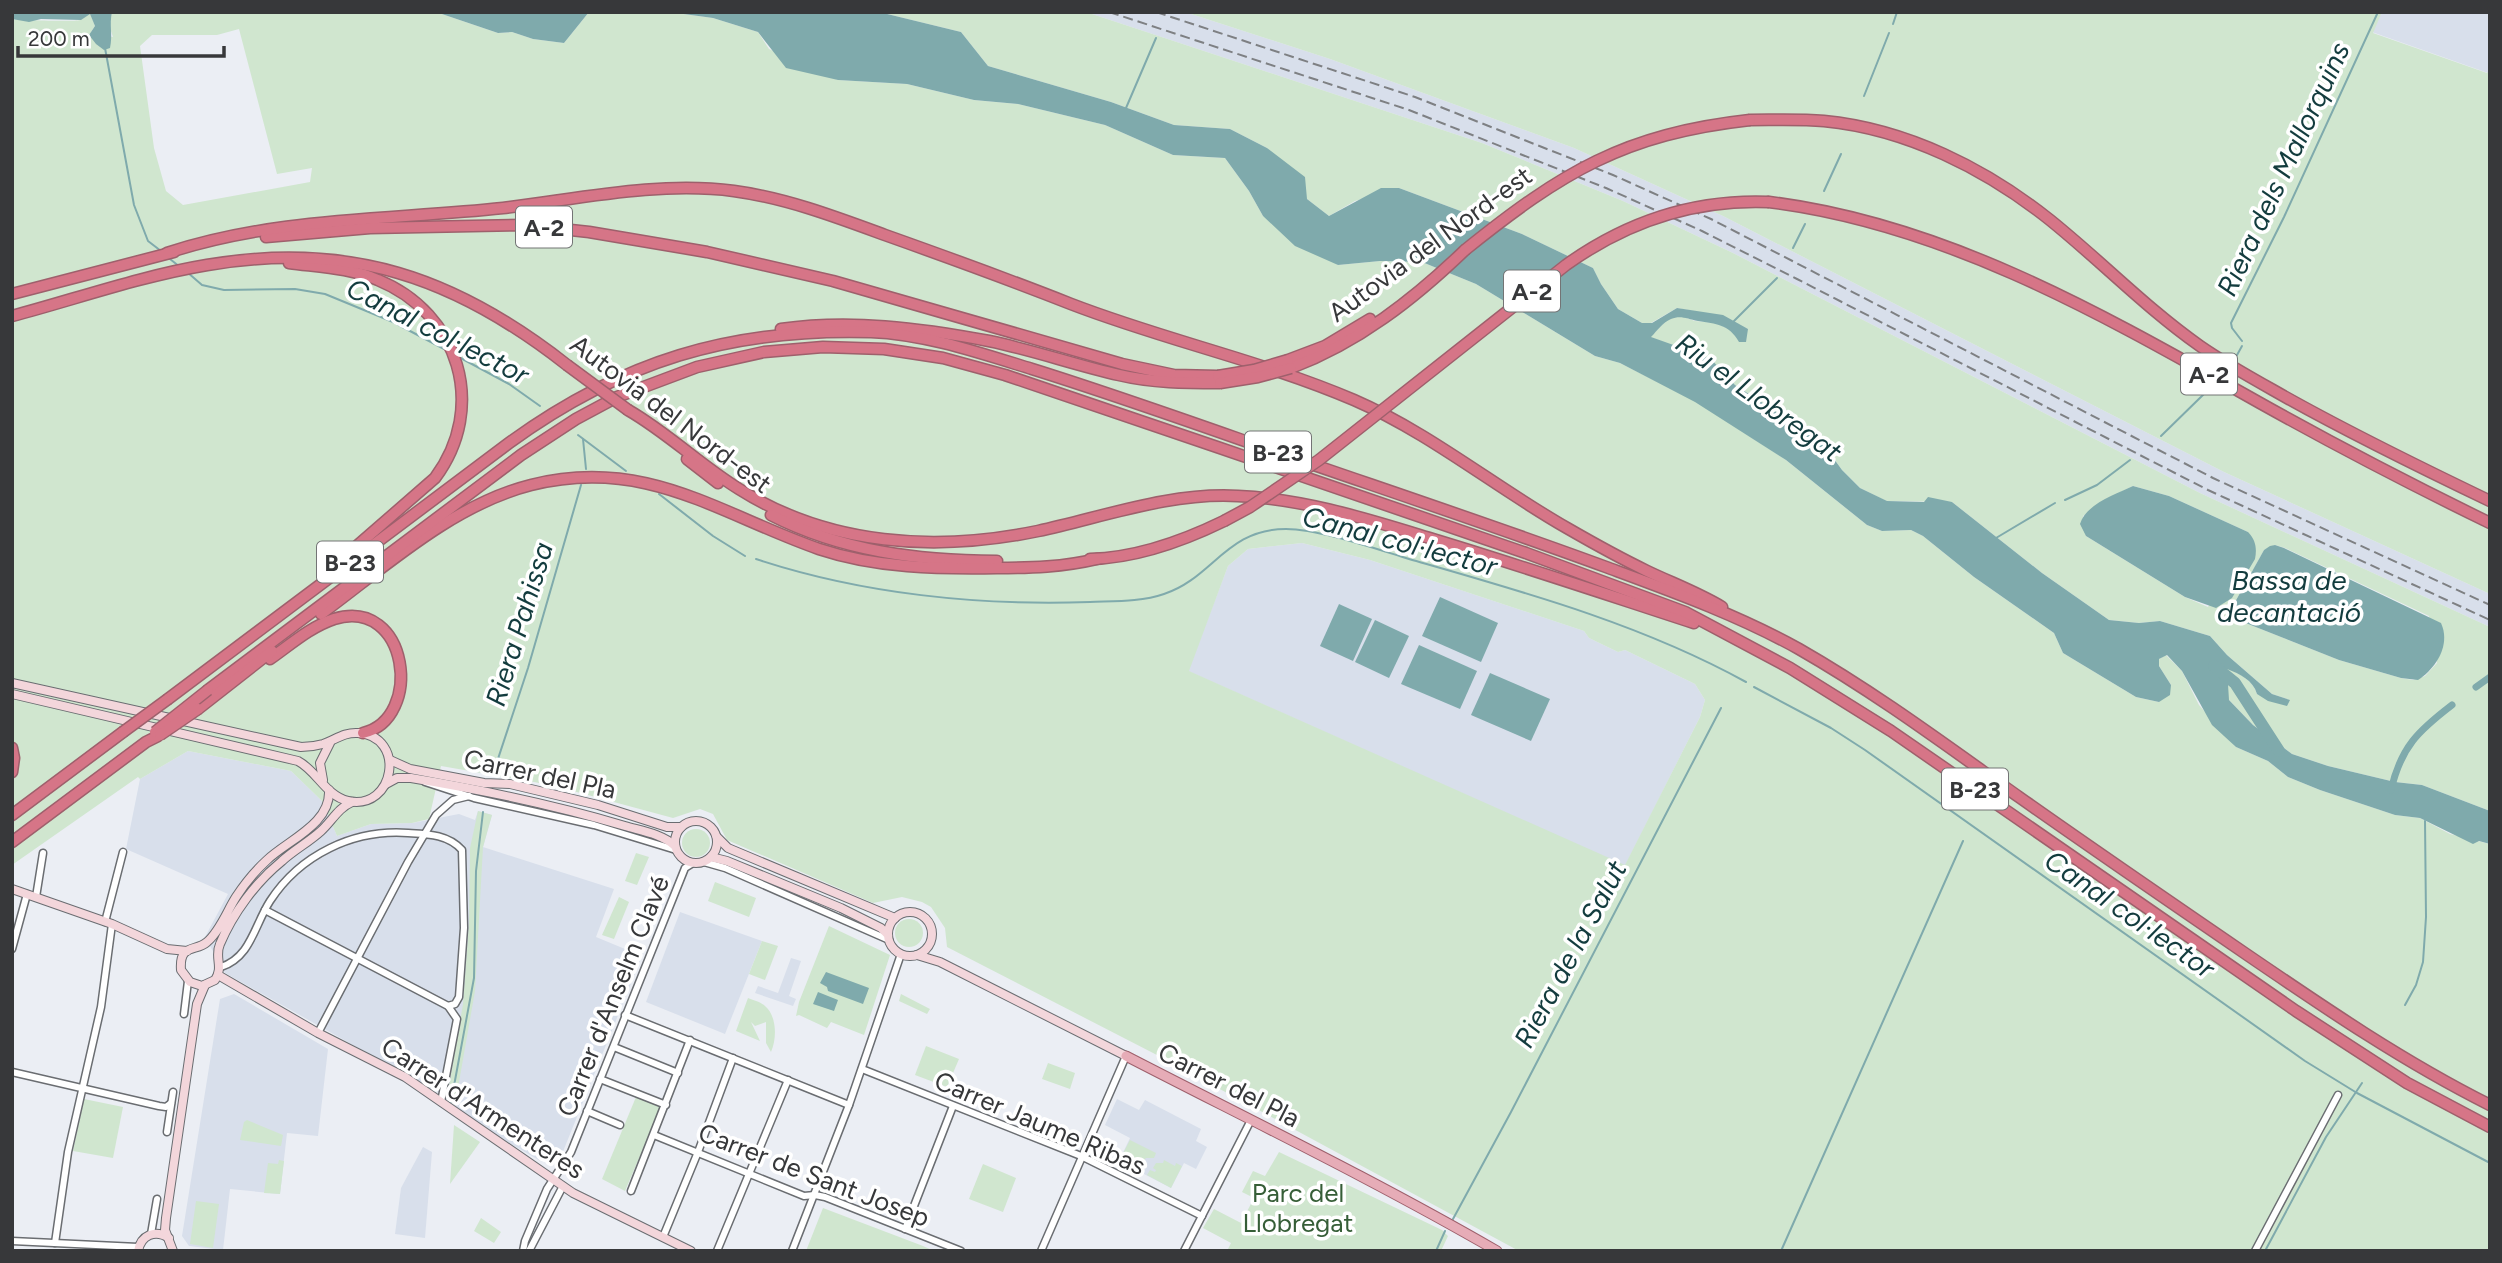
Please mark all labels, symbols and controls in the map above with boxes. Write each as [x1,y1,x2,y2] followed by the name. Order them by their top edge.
[18,14,224,58] scale bar
[28,26,90,51] text: 200 m
[2209,37,2357,301] water label: Riera dels Mallorquins
[1322,159,1538,329] street label: Autovia del Nord-est
[516,207,572,248] road number: A-2
[341,270,536,392] water label: Canal col·lector
[1504,270,1560,312] road number: A-2
[1669,325,1849,469] water label: Riu el Llobregat
[564,328,778,500] street label: Autovia del Nord-est
[2181,354,2237,394] road number: A-2
[1245,432,1311,472] road number: B-23
[1299,499,1502,584] water label: Canal col·lector
[478,538,560,710] water label: Riera Pahissa
[317,542,383,582] road number: B-23
[2217,563,2361,629] water label: Bassa de decantació
[461,742,619,806] street label: Carrer del Pla
[1942,768,2008,810] road number: B-23
[2038,843,2223,986] water label: Canal col·lector
[1506,855,1634,1053] water label: Riera de la Salut
[550,871,676,1121] street label: Carrer d'Anselm Clavé
[375,1030,591,1186] street label: Carrer d'Armenteres
[1153,1036,1305,1134] street label: Carrer del Pla
[930,1064,1150,1182] street label: Carrer Jaume Ribas
[694,1116,934,1234] street label: Carrer de Sant Josep
[1243,1177,1354,1239] park label: Parc del Llobregat

